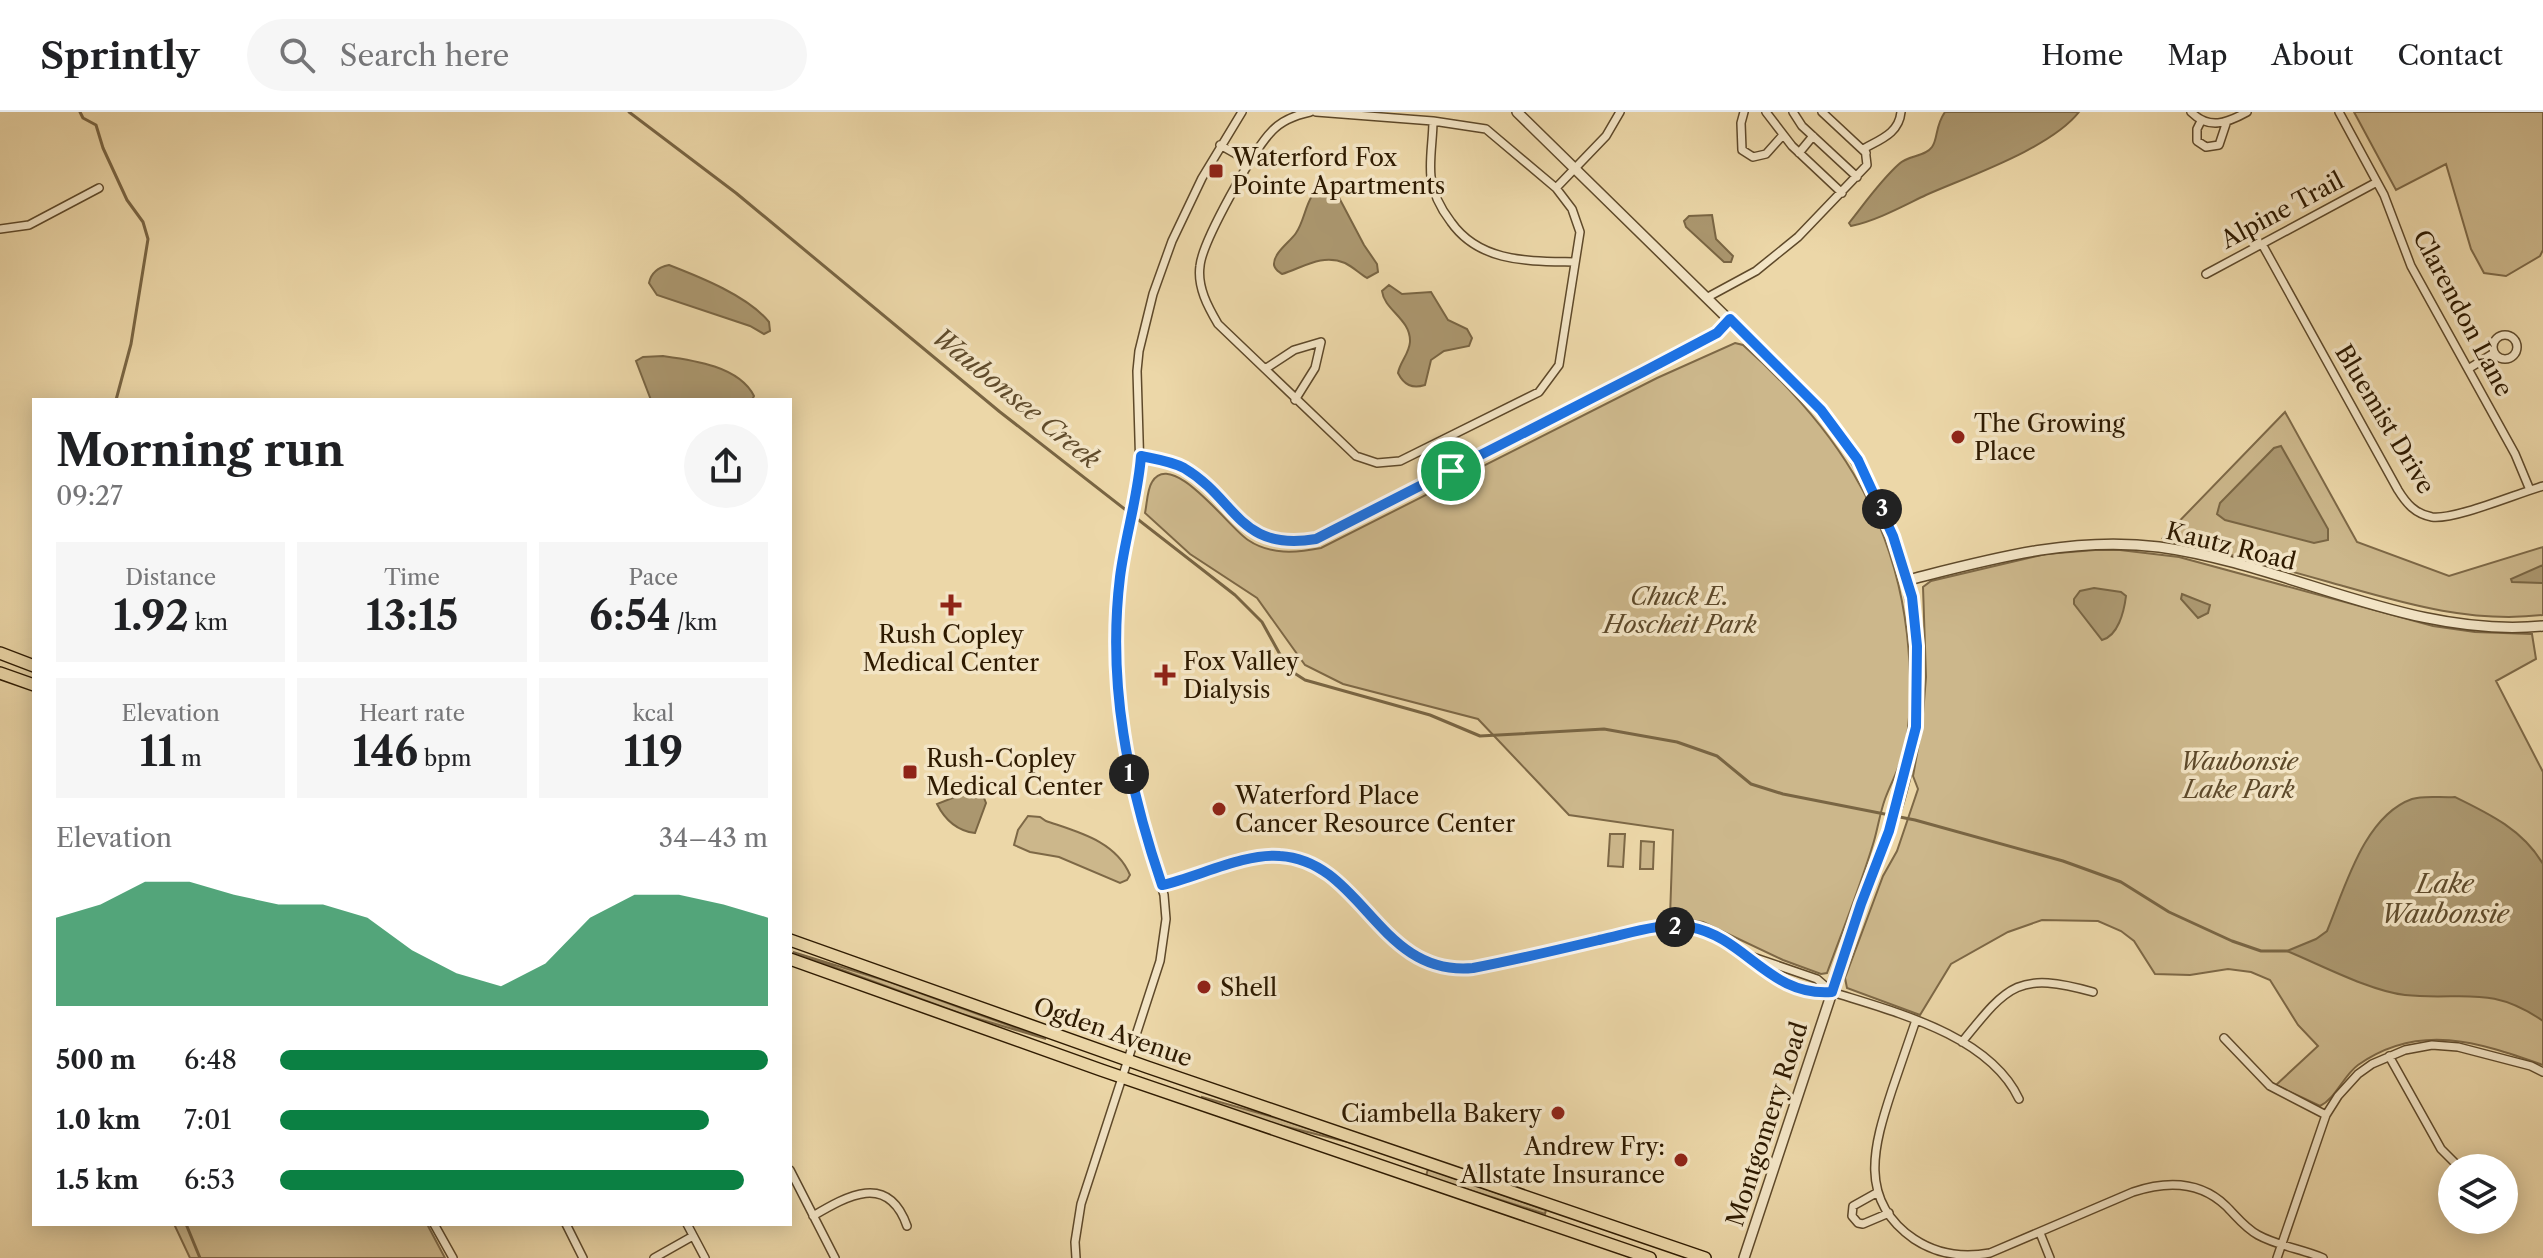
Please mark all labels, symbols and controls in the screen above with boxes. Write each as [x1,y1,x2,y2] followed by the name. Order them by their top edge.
[247,19,807,91] search box
[40,32,199,79] text: Sprintly
[275,33,319,77] icon: search
[339,37,509,74] text: Search here
[2041,38,2123,72] text: Home
[2167,38,2227,72] text: Map
[2271,38,2353,72] text: About
[2397,38,2503,72] text: Contact
[1231,143,1445,200] place label: Waterford Fox Pointe Apartments
[1207,162,1225,180] marker: Waterford Fox Pointe Apartments
[2215,166,2348,255] street label: Alpine Trail
[2407,225,2519,401] street label: Clarendon Lane
[926,320,1107,476] water label: Waubonsee Creek
[2329,339,2441,499] street label: Bluemist Drive
[1974,409,2125,466] place label: The Growing Place
[56,423,345,477] text: Morning run
[684,424,768,508] button: share
[1949,428,1967,446] marker: The Growing Place
[1417,437,1485,505] pin
[1429,449,1473,493] icon: arrive
[56,480,123,512] text: 09:27
[1862,489,1902,529] pin: 3
[1876,495,1888,522] text: 3
[2163,516,2299,576] street label: Kautz Road
[125,564,216,591] text: Distance
[384,564,440,591] text: Time
[628,564,678,591] text: Pace
[1601,582,1757,639] park label: Chuck E. Hoscheit Park
[113,591,189,640] text: 1.92
[366,591,458,640] text: 13:15
[589,591,671,640] text: 6:54
[940,594,962,616] marker: Rush Copley Medical Center
[189,609,228,636] text: km
[671,609,718,636] text: /km
[863,620,1039,677] place label: Rush Copley Medical Center
[1183,647,1300,704] place label: Fox Valley Dialysis
[1154,664,1176,686] marker: Fox Valley Dialysis
[122,700,220,727] text: Elevation
[359,700,465,727] text: Heart rate
[633,700,674,727] text: kcal
[139,727,175,776] text: 11
[353,727,418,776] text: 146
[623,727,683,776] text: 119
[926,744,1103,801] place label: Rush-Copley Medical Center
[175,745,202,772] text: m
[418,745,471,772] text: bpm
[2180,747,2300,804] park label: Waubonsie Lake Park
[1109,754,1149,794] pin: 1
[1124,760,1134,787] text: 1
[901,763,919,781] marker: Rush-Copley Medical Center
[1234,781,1515,838] place label: Waterford Place Cancer Resource Center
[1210,800,1228,818] marker: Waterford Place Cancer Resource Center
[56,822,172,854] text: Elevation
[659,822,768,854] text: 34–43 m
[2381,868,2511,930] water label: Lake Waubonsie
[1655,907,1695,947] pin: 2
[1669,913,1682,940] text: 2
[1220,973,1277,1002] place label: Shell
[1195,978,1213,996] marker: Shell
[1030,991,1196,1073] street label: Ogden Avenue
[1720,1018,1814,1230] street label: Montgomery Road
[56,1044,136,1076] text: 500 m
[184,1044,237,1076] text: 6:48
[1341,1099,1543,1128] place label: Ciambella Bakery
[56,1104,141,1136] text: 1.0 km
[184,1104,232,1136] text: 7:01
[1549,1104,1567,1122] marker: Ciambella Bakery
[1459,1132,1665,1189] place label: Andrew Fry: Allstate Insurance
[1672,1151,1690,1169] marker: Andrew Fry: Allstate Insurance
[2438,1154,2518,1234] map controls
[2438,1154,2518,1234] button: layers
[56,1164,139,1196] text: 1.5 km
[184,1164,235,1196] text: 6:53

